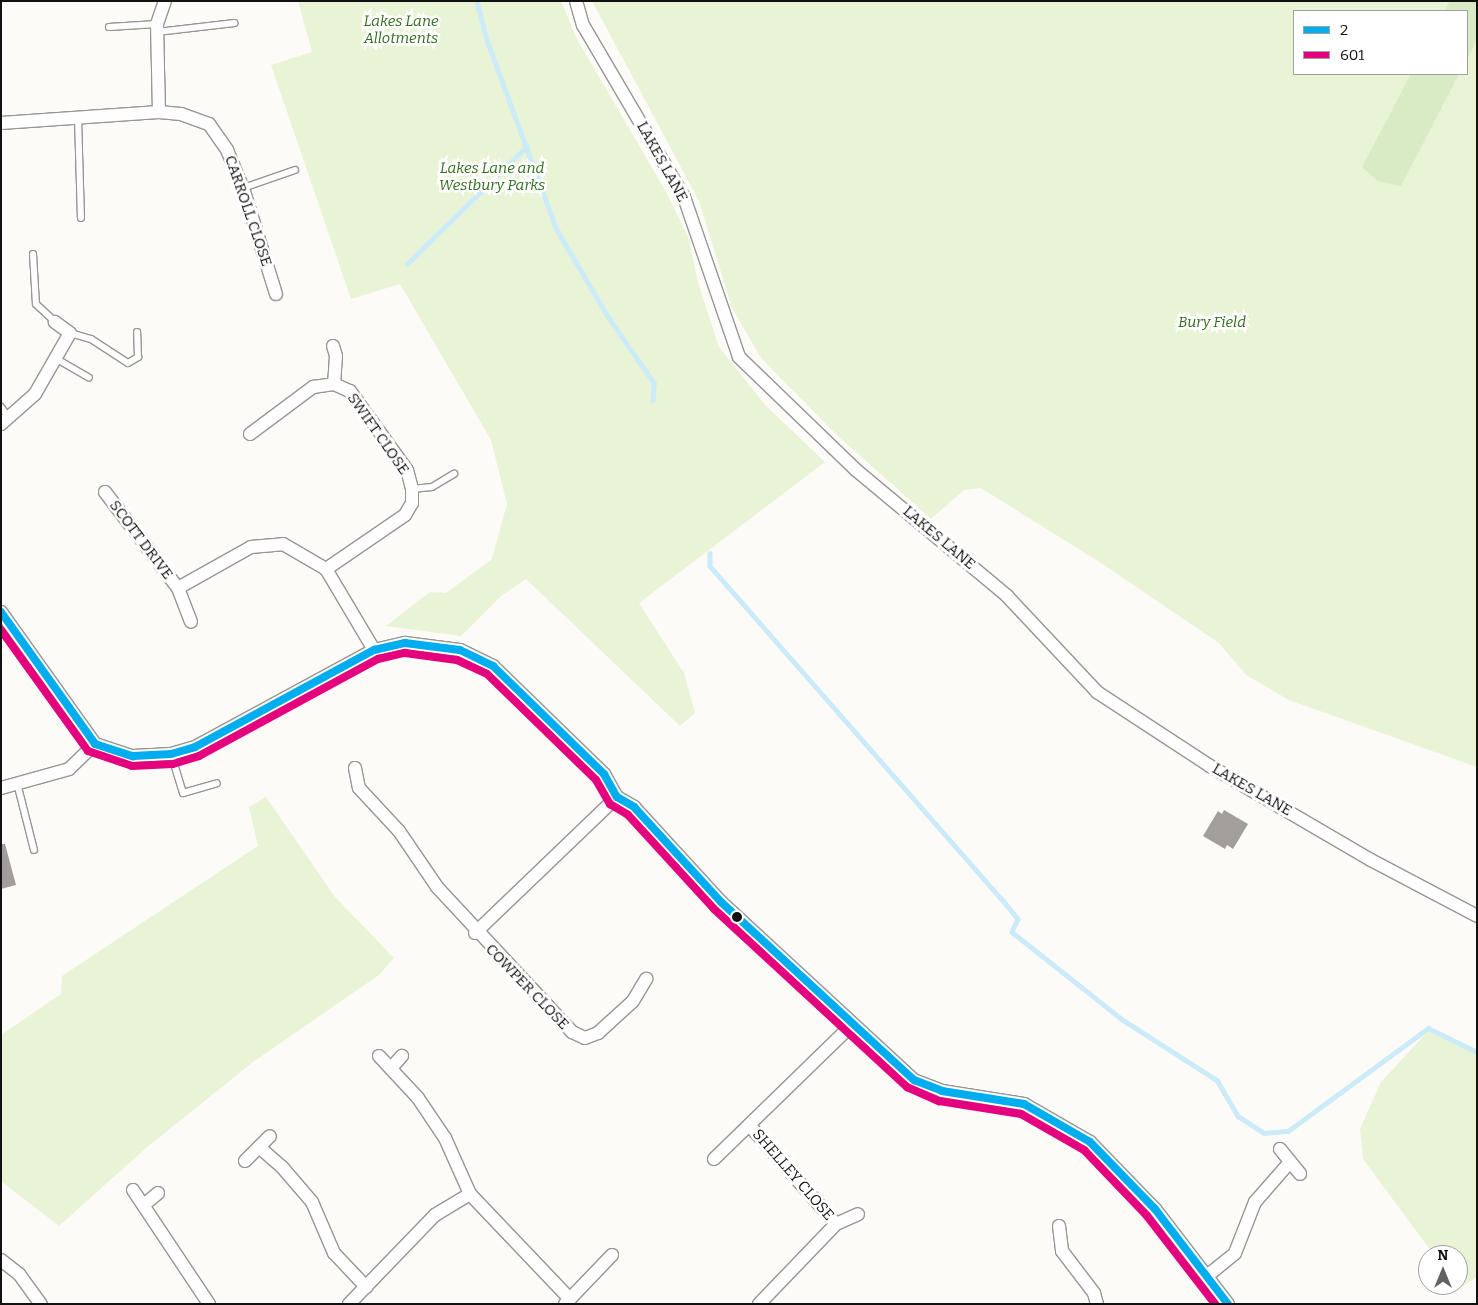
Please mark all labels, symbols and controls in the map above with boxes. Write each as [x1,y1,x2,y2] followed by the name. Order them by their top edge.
[1293,10,1468,75] legend
[363,12,439,47] park label: Lakes Lane Allotments
[1340,21,1348,39] text: 2
[1340,46,1364,64] text: 601
[633,119,691,205] street label: LAKES LANE
[221,153,275,269] street label: CARROLL CLOSE
[439,159,545,194] park label: Lakes Lane and Westbury Parks
[1178,314,1246,332] park label: Bury Field
[343,390,413,478] street label: SWIFT CLOSE
[105,497,177,583] street label: SCOTT DRIVE
[899,502,979,574] street label: LAKES LANE
[1209,760,1295,820] street label: LAKES LANE
[732,912,742,922] unlabelled marker
[482,940,572,1034] street label: COWPER CLOSE
[749,1126,837,1224] street label: SHELLEY CLOSE
[1418,1245,1468,1295] north arrow
[1438,1247,1448,1264] text: N

